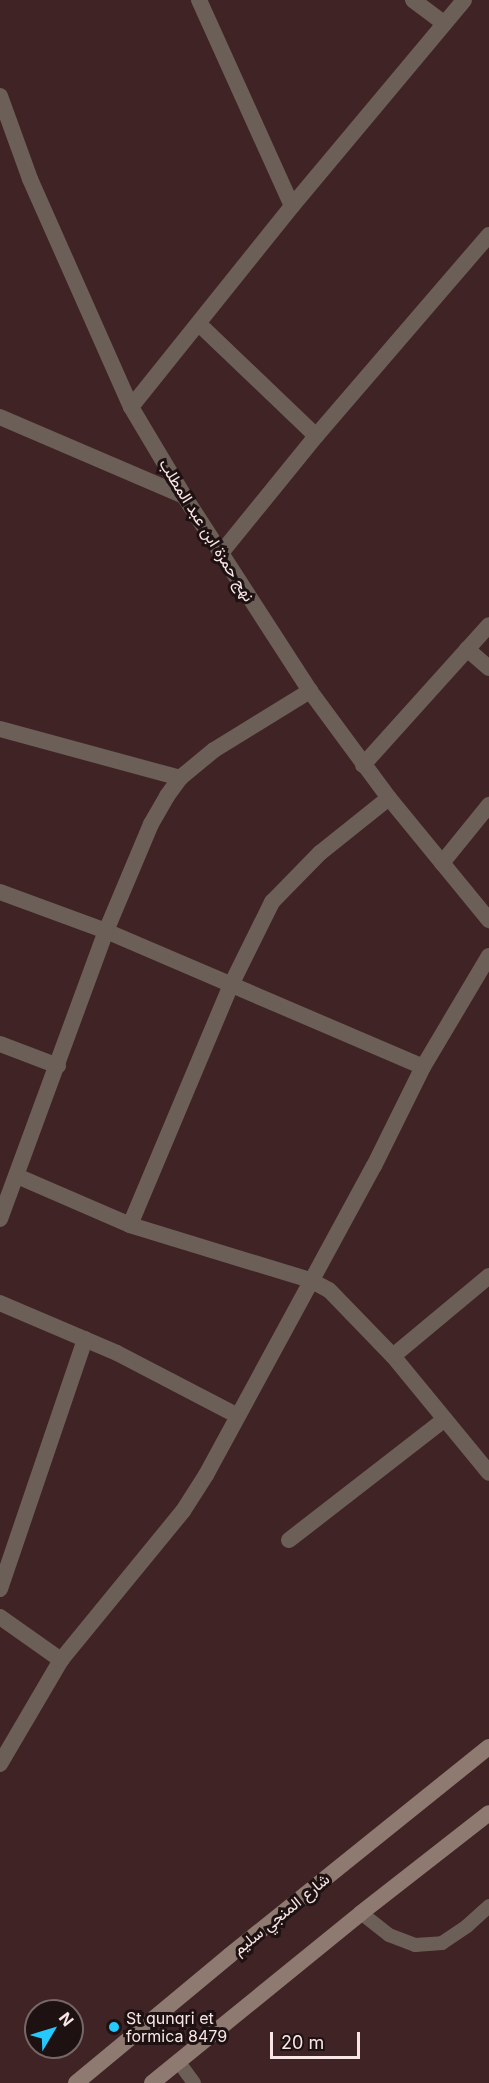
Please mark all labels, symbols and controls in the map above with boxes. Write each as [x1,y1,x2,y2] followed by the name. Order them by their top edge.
[155,455,259,605] street label: نهج حمزة ابن عبد المطلب
[229,1869,333,1959] street label: شارع المنجي سليم
[24,1999,84,2059] north arrow
[55,2008,78,2030] text: N
[126,2008,227,2046] place label: St qunqri et formica 8479
[107,2020,121,2034] marker: St qunqri et formica 8479
[273,2020,363,2058] scale bar
[281,2032,324,2053] text: 20 m

